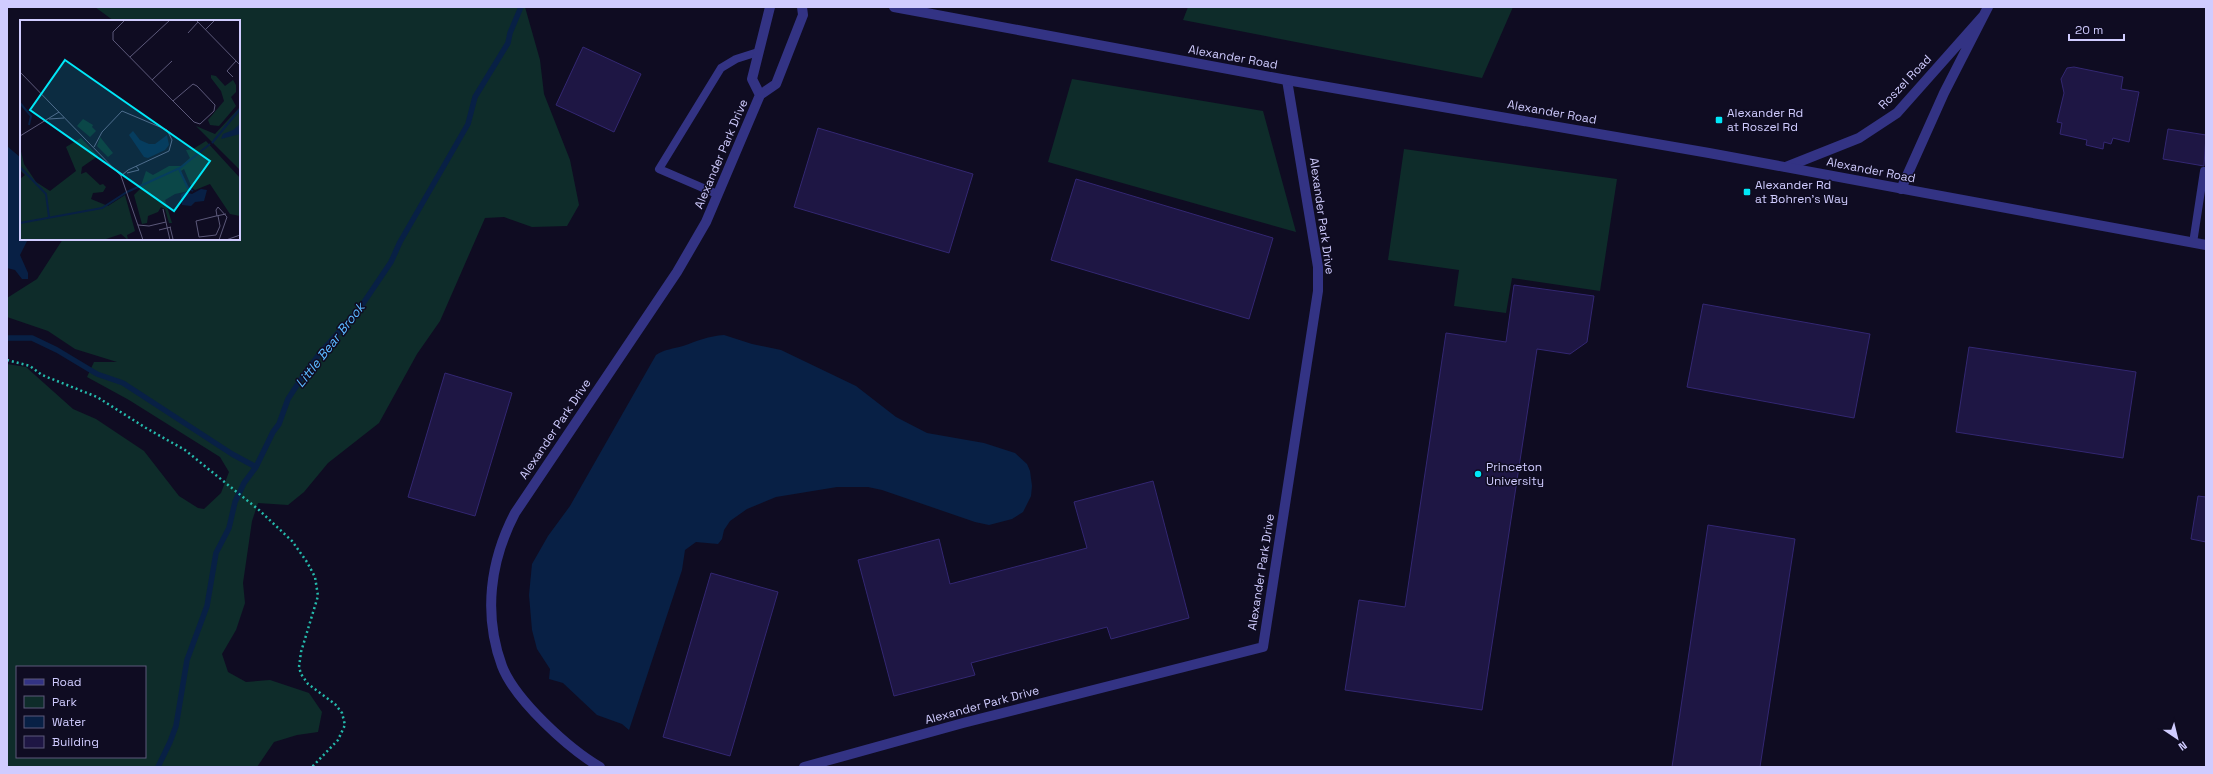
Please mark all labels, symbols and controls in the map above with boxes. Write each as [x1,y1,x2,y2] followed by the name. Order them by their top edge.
[2069,16,2124,42] scale bar
[20,20,240,240] inset map
[2075,22,2103,38] text: 20 m
[1187,41,1279,73] street label: Alexander Road
[1875,51,1935,113] street label: Roszel Road
[1506,96,1598,128] street label: Alexander Road
[691,97,751,211] street label: Alexander Park Drive
[1727,105,1803,135] place label: Alexander Rd at Roszel Rd
[1714,115,1724,125] marker: Alexander Rd at Roszel Rd
[1825,154,1917,186] street label: Alexander Road
[1306,157,1338,275] street label: Alexander Park Drive
[1755,177,1848,207] place label: Alexander Rd at Bohren's Way
[1742,187,1752,197] marker: Alexander Rd at Bohren's Way
[292,298,370,391] water label: Little Bear Brook
[515,376,595,482] street label: Alexander Park Drive
[1486,459,1544,489] place label: Princeton University
[1473,469,1483,479] marker: Princeton University
[1244,513,1278,631] street label: Alexander Park Drive
[16,666,146,758] legend
[52,674,81,690] text: Road
[923,682,1041,728] street label: Alexander Park Drive
[52,694,77,710] text: Park
[52,714,86,730] text: Water
[2157,718,2197,758] north arrow
[52,734,99,750] text: Building
[2176,738,2190,754] text: N

